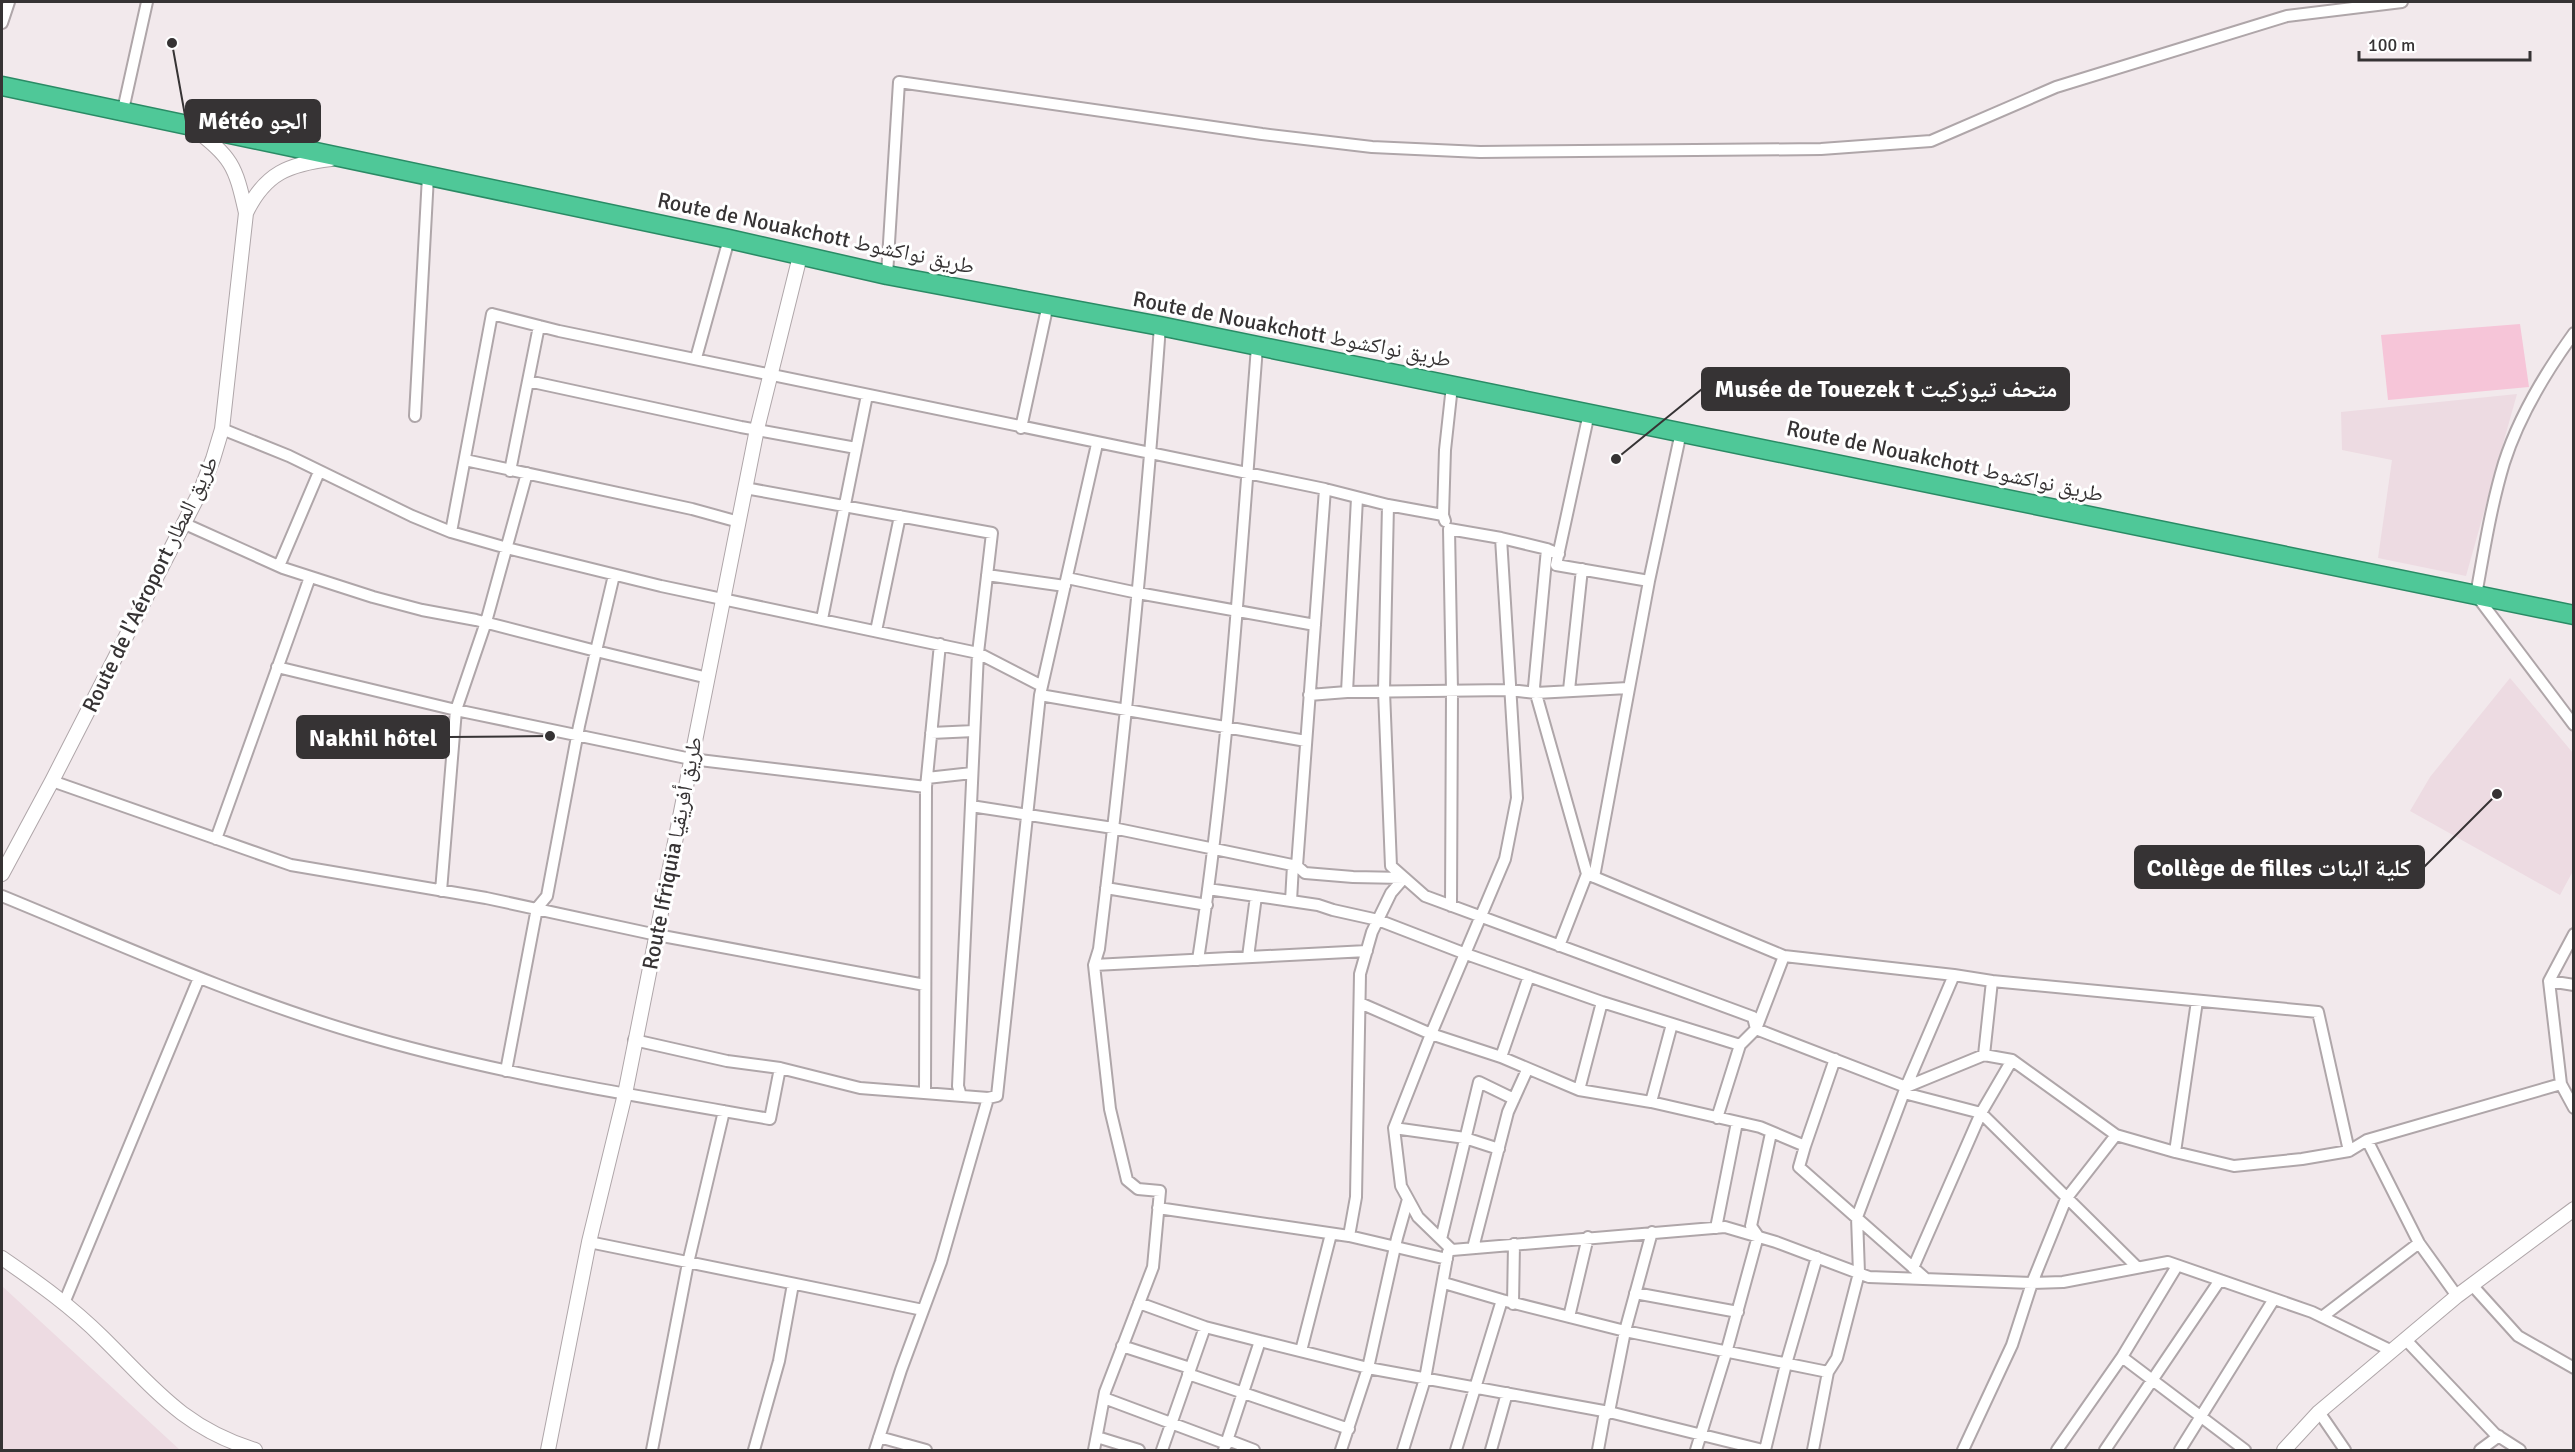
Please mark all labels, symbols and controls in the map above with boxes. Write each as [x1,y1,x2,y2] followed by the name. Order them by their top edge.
[2359,24,2530,62] scale bar
[2368,34,2415,56] text: 100 m
[186,100,320,142] callout: Météo الجو
[198,106,308,136] text: Météo الجو
[655,186,977,280] street label: Route de Nouakchott طريق نواكشوط
[1131,285,1453,373] street label: Route de Nouakchott طريق نواكشوط
[1702,368,2069,410] callout: Musée de Touezek t متحف تيوزكيت
[1715,374,2057,404] text: Musée de Touezek t متحف تيوزكيت
[1784,414,2106,508] street label: Route de Nouakchott طريق نواكشوط
[76,451,224,717] street label: Route de l'Aéroport طريق المطار
[297,716,449,758] callout: Nakhil hôtel
[309,723,438,753] text: Nakhil hôtel
[636,734,708,972] street label: Route Ifriquia طريق أفريقيا
[2135,846,2424,888] callout: Collège de filles كلية البنات
[2147,853,2412,883] text: Collège de filles كلية البنات

